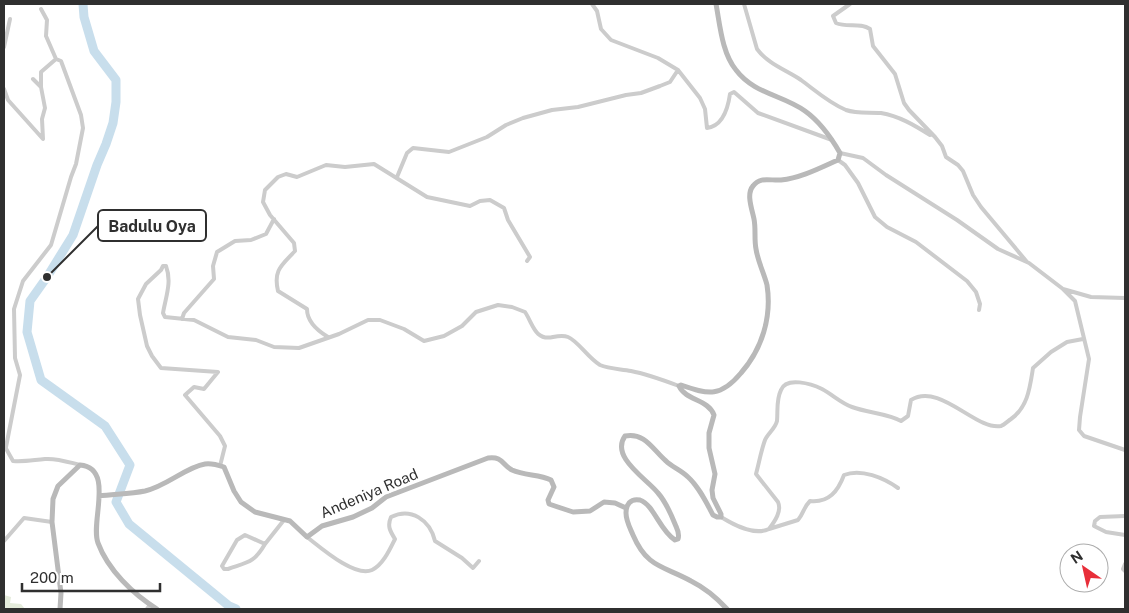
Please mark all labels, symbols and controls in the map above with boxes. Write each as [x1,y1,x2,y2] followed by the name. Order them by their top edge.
[98,210,206,241] callout: Badulu Oya
[108,217,196,236] text: Badulu Oya
[318,465,420,521] street label: Andeniya Road
[1059,543,1109,593] north arrow
[1068,548,1086,567] text: N
[22,560,160,592] scale bar
[30,569,74,586] text: 200 m

